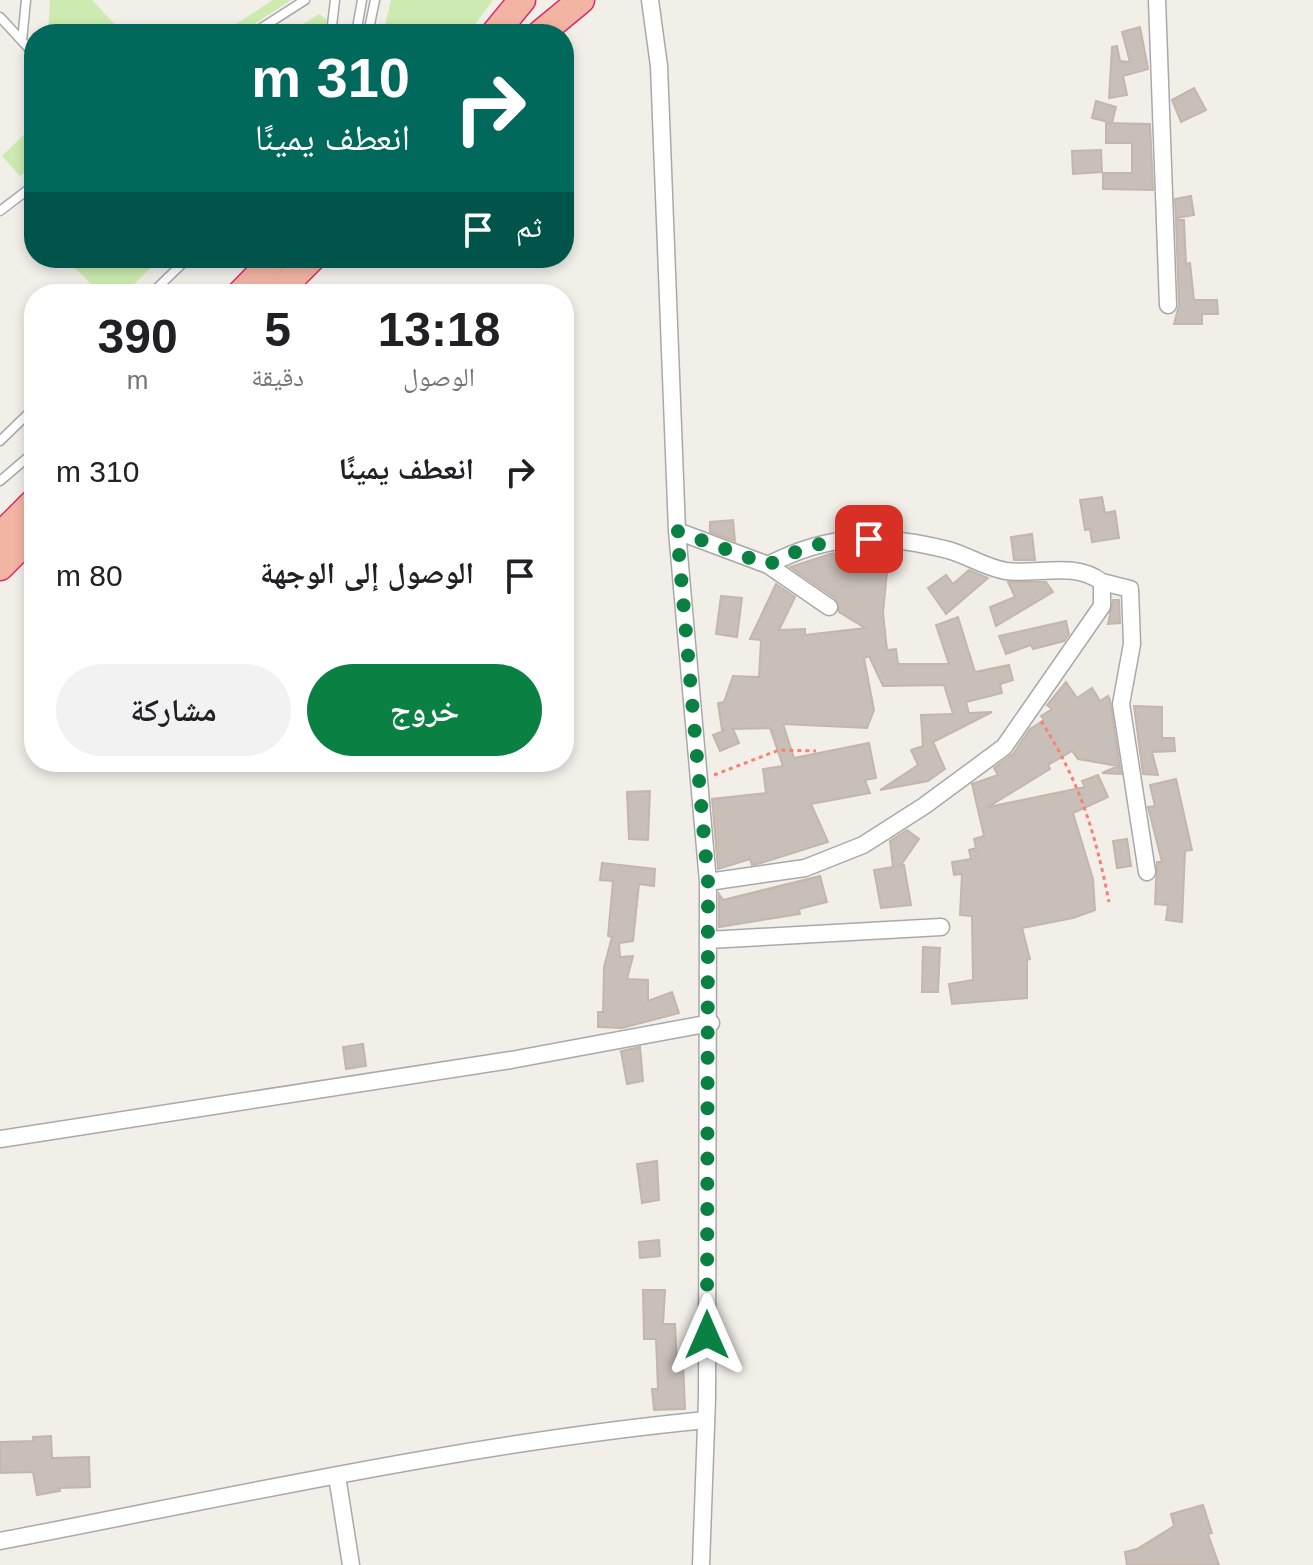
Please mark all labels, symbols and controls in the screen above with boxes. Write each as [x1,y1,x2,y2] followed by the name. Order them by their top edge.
[251,46,410,109] text: 310 m
[438,56,542,160] icon: right
[255,117,410,158] text: انعطف يمينًا
[456,208,500,252] icon: arrive
[516,210,542,243] text: ثم
[264,303,291,356] text: 5
[378,303,500,356] text: 13:18
[98,310,178,363] text: 390
[251,362,304,392] text: دقيقة
[403,362,475,392] text: الوصول
[127,365,148,395] text: m
[498,450,542,494] icon: right
[338,452,474,485] text: انعطف يمينًا
[56,455,139,488] text: 310 m
[835,505,903,573] pin
[847,517,891,561] icon: arrive
[498,554,542,598] icon: arrive
[260,556,474,589] text: الوصول إلى الوجهة
[56,559,123,592] text: 80 m
[56,664,291,756] button: مشاركة
[307,664,542,756] button: خروج
[665,1293,749,1377] position arrow

